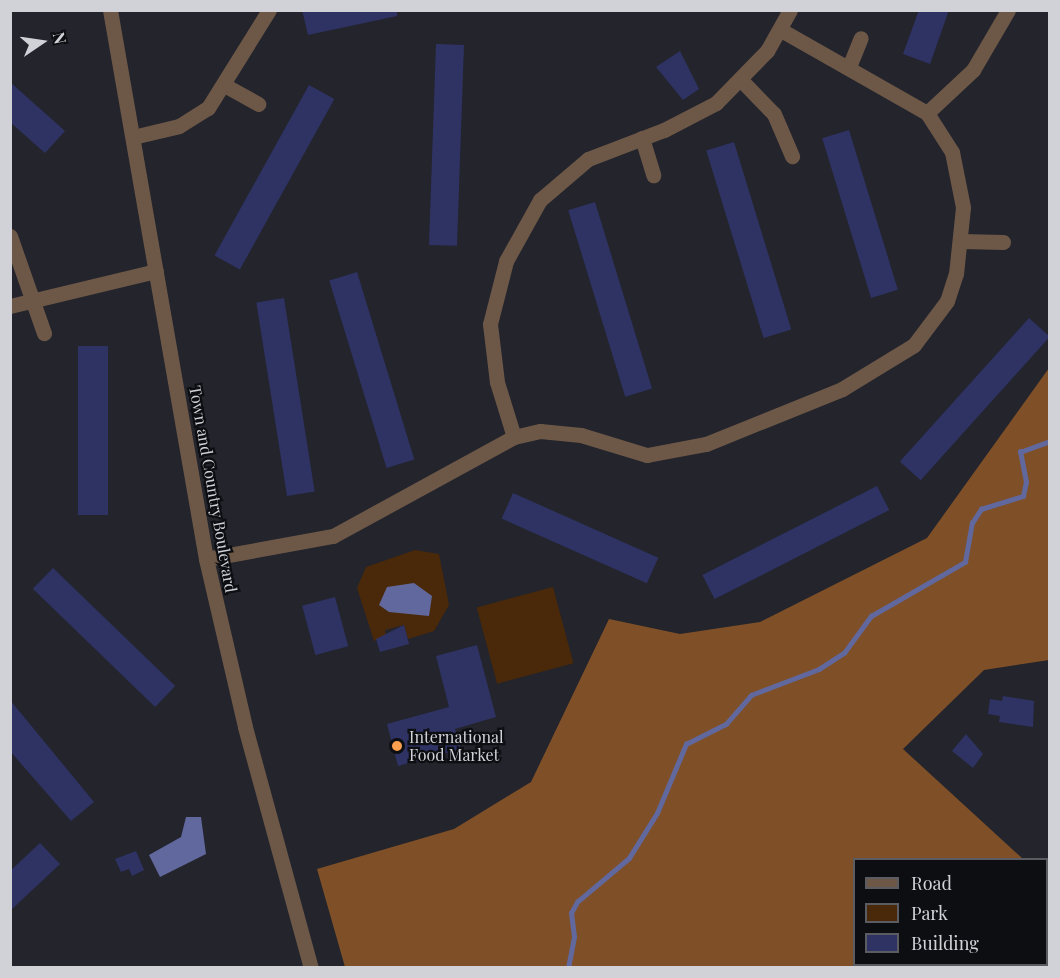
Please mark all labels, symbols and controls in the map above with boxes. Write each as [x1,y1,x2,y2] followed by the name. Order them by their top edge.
[12,12,72,72] north arrow
[48,30,72,46] text: N
[185,384,241,594] street label: Town and Country Boulevard
[409,727,504,765] place label: International Food Market
[390,739,404,753] marker: International Food Market
[853,858,1048,966] legend
[911,871,952,895] text: Road
[911,901,948,925] text: Park
[911,931,979,955] text: Building

